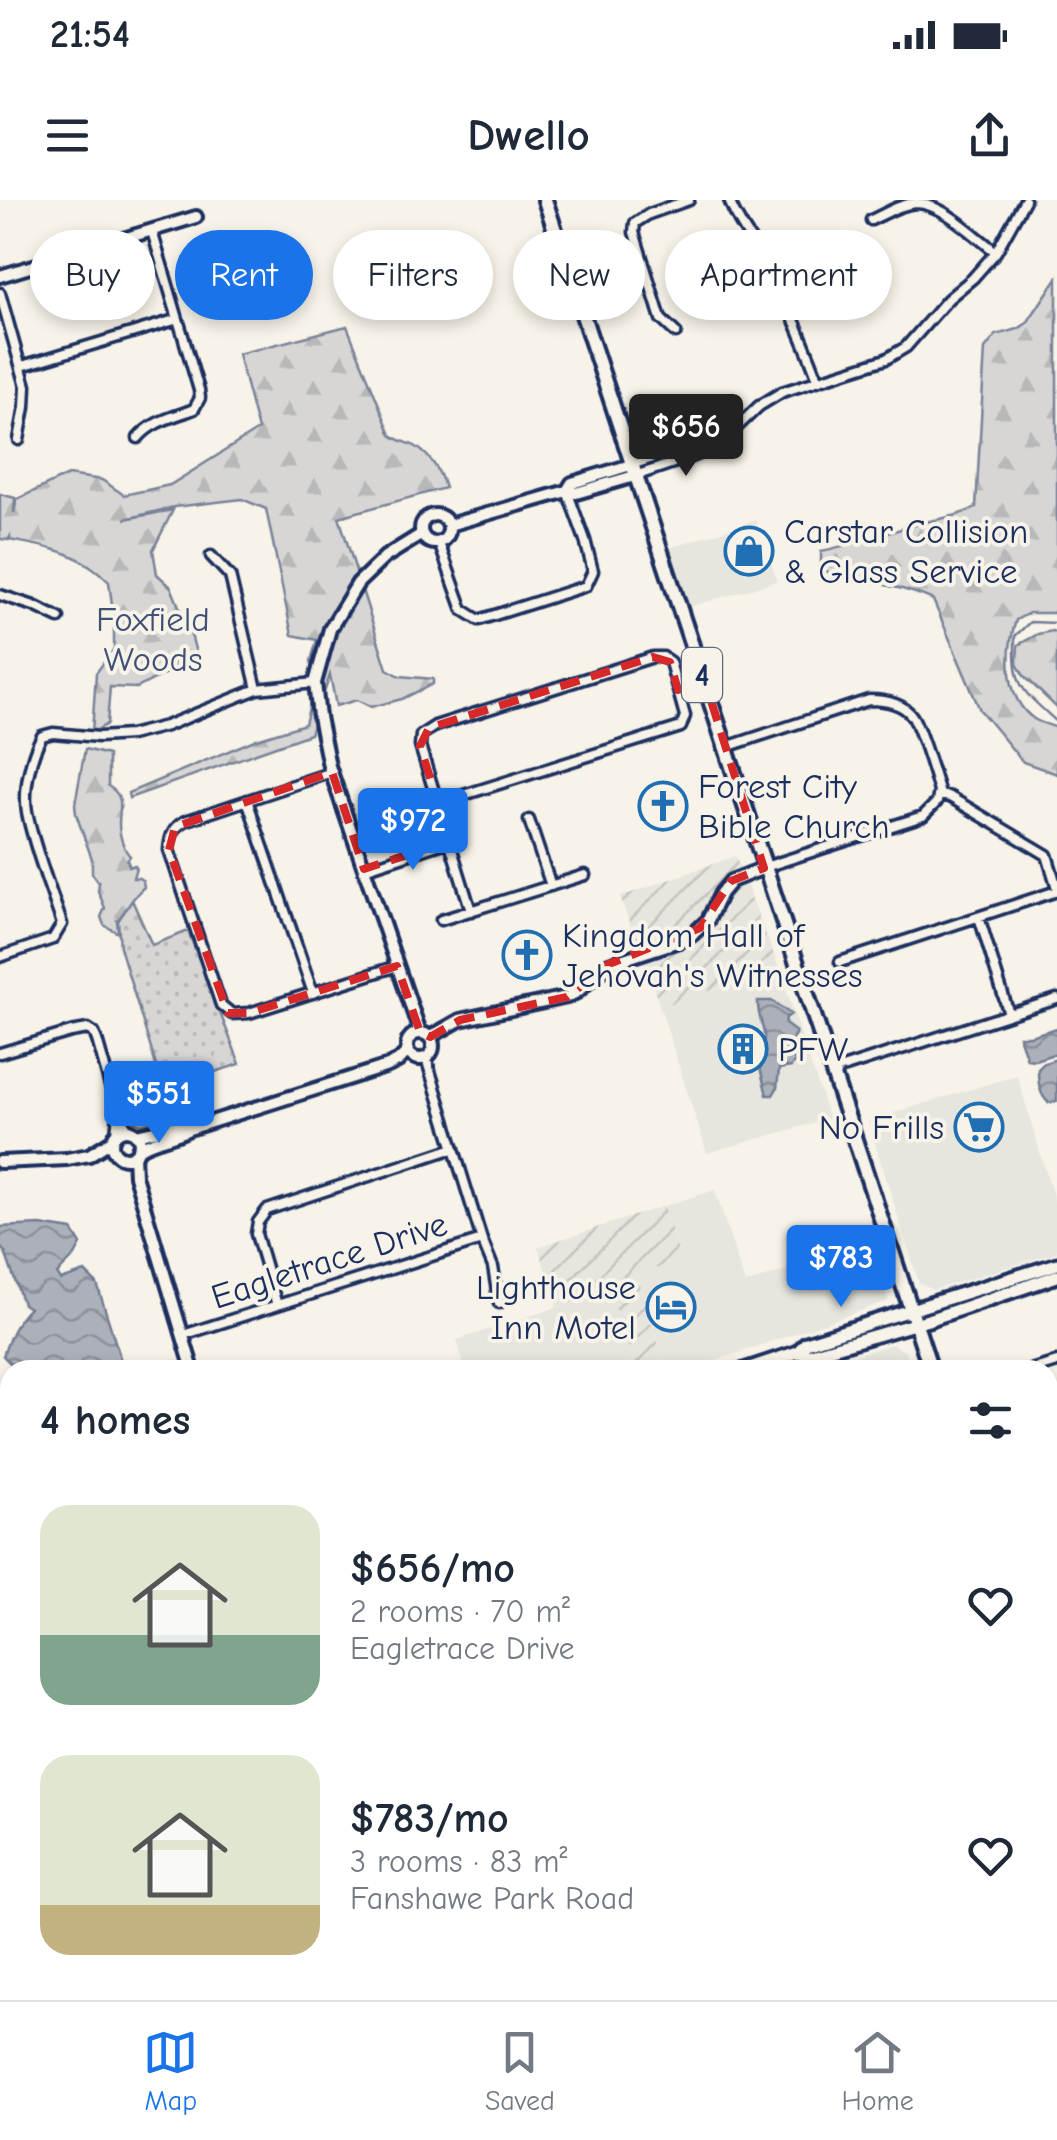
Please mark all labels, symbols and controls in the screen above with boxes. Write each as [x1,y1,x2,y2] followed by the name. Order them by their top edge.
[50,13,130,57] text: 21:54
[40,108,95,163] icon: menu
[962,108,1017,163] icon: share
[467,109,590,161] text: Dwello
[30,230,155,320] chip: Buy
[175,230,313,320] chip: Rent
[333,230,493,320] chip: Filters
[513,230,645,320] chip: New
[665,230,892,320] chip: Apartment
[627,394,745,479] pin: $656
[651,408,721,445] text: $656
[784,511,1028,592] place label: Carstar Collision & Glass Service
[723,525,775,577] shop icon: Carstar Collision & Glass Service
[96,599,210,680] park label: Foxfield Woods
[682,648,722,702] road number: 4
[698,766,890,847] place label: Forest City Bible Church
[637,780,689,832] church icon: Forest City Bible Church
[354,788,472,873] pin: $972
[380,802,446,839] text: $972
[562,915,863,996] place label: Kingdom Hall of Jehovah's Witnesses
[501,929,553,981] church icon: Kingdom Hall of Jehovah's Witnesses
[717,1023,769,1075] building icon: PFW
[778,1029,849,1070] place label: PFW
[100,1061,218,1146] pin: $551
[126,1075,192,1112] text: $551
[953,1101,1005,1153] supermarket icon: No Frills
[819,1107,944,1148] place label: No Frills
[206,1203,452,1318] street label: Eagletrace Drive
[782,1225,900,1310] pin: $783
[809,1239,873,1276] text: $783
[476,1267,636,1348] place label: Lighthouse Inn Motel
[645,1281,697,1333] hotel icon: Lighthouse Inn Motel
[963,1393,1018,1448] icon: filters
[40,1396,190,1445] text: 4 homes
[350,1544,515,1593] text: $656/mo
[120,1545,240,1665] icon: home
[963,1578,1018,1633] icon: heart
[350,1593,570,1630] text: 2 rooms · 70 m²
[350,1630,575,1667] text: Eagletrace Drive
[350,1794,509,1843] text: $783/mo
[120,1795,240,1915] icon: home
[963,1828,1018,1883] icon: heart
[350,1843,567,1880] text: 3 rooms · 83 m²
[350,1880,634,1917] text: Fanshawe Park Road
[143,2025,198,2117] tab: Map
[485,2025,555,2117] tab: Saved
[841,2025,914,2117] tab: Home

